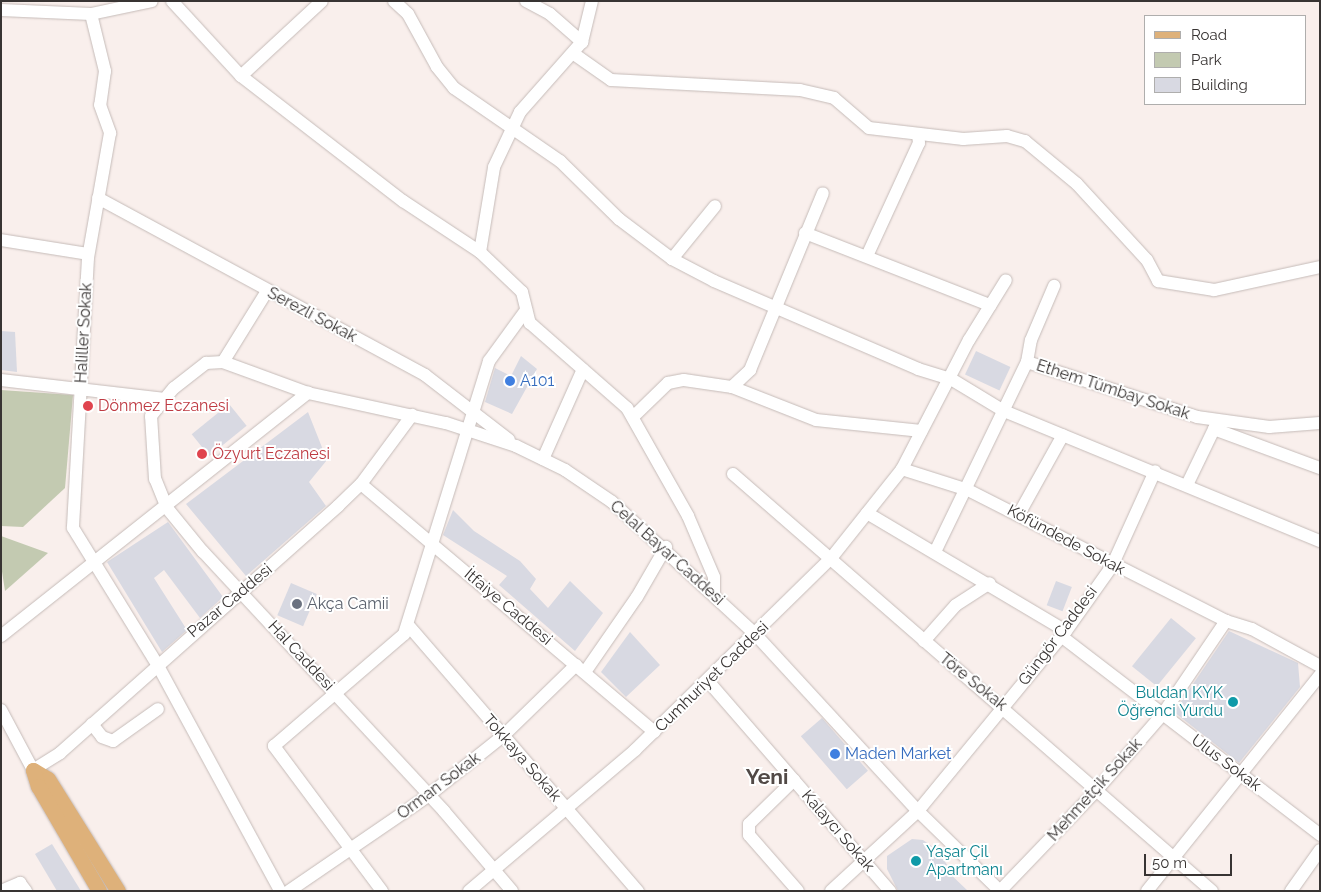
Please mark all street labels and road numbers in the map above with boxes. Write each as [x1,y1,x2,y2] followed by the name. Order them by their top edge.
[72,282,96,384] street label: Haliller Sokak
[264,283,360,347] street label: Serezli Sokak
[1033,356,1193,424] street label: Ethem Tümbay Sokak
[606,496,728,610] street label: Celal Bayar Caddesi
[1004,501,1128,579] street label: Köfündede Sokak
[184,560,276,642] street label: Pazar Caddesi
[460,565,556,649] street label: İtfaiye Caddesi
[1014,582,1102,690] street label: Güngör Caddesi
[264,617,338,695] street label: Hal Caddesi
[651,618,773,736] street label: Cumhuriyet Caddesi
[935,649,1011,715] street label: Töre Sokak
[479,711,565,805] street label: Tokkaya Sokak
[1187,731,1265,795] street label: Ulus Sokak
[1044,735,1146,845] street label: Mehmetçik Sokak
[394,748,484,824] street label: Orman Sokak
[797,786,879,876] street label: Kalaycı Sokak

